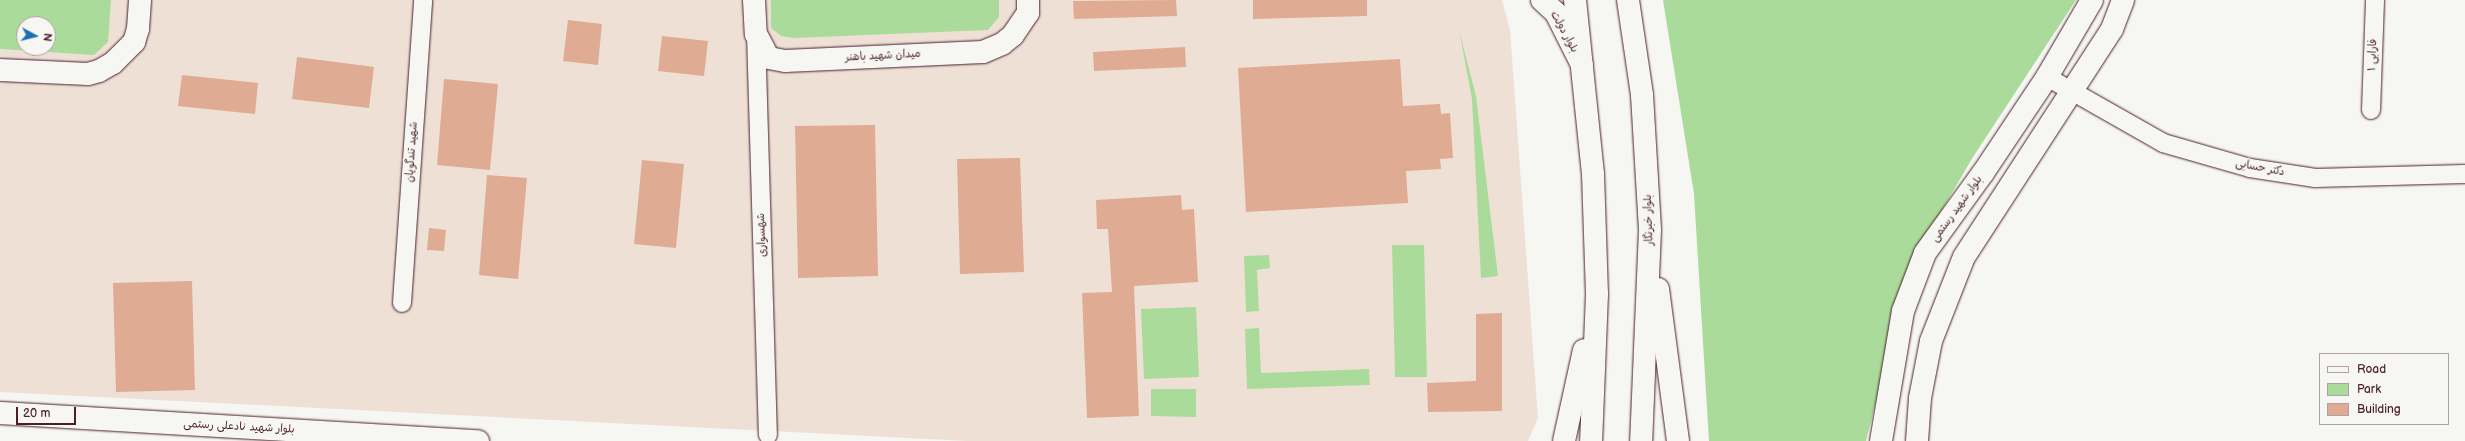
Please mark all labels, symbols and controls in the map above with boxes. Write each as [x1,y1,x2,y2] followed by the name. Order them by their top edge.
[1547,9,1581,55] street label: بلوار دولت
[16,16,56,56] north arrow
[40,32,54,42] text: N
[2366,39,2380,71] street label: فارابی ۱
[845,47,921,65] street label: میدان شهید باهنر
[403,121,421,183] street label: شهید تندگویان
[2234,157,2286,179] street label: دکتر حسابی
[1929,173,1985,245] street label: بلوار شهید رستمی
[1642,194,1656,246] street label: بلوار خبرنگار
[755,213,769,257] street label: شهسواری
[2319,353,2449,425] legend
[2357,362,2386,377] text: Road
[2357,382,2381,397] text: Park
[18,399,78,425] scale bar
[2357,402,2401,417] text: Building
[23,406,50,421] text: 20 m
[183,417,295,437] street label: بلوار شهید نادعلی رستمی

